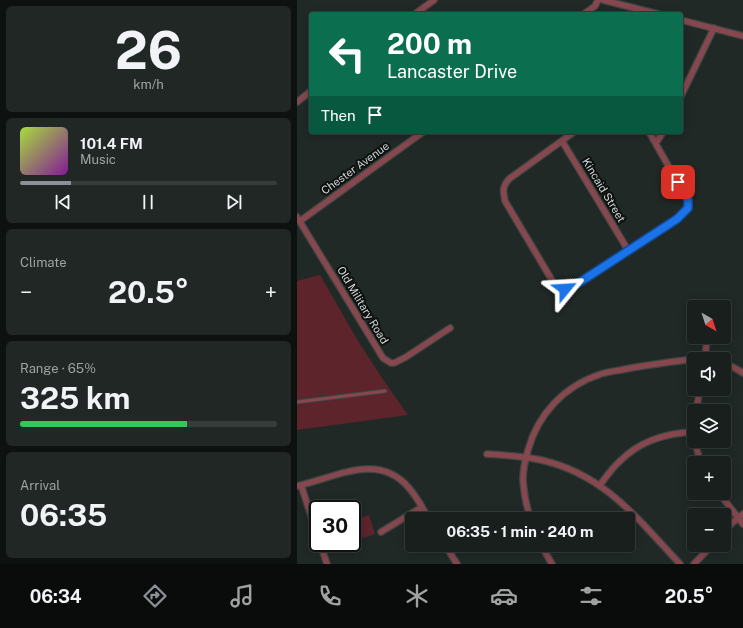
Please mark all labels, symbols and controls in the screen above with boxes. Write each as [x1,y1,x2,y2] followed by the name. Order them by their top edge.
[115,20,182,81] text: 26
[387,27,472,60] text: 200 m
[321,28,373,80] icon: left
[387,61,517,82] text: Lancaster Drive
[133,77,164,92] text: km/h
[364,104,386,126] icon: arrive
[321,107,356,124] text: Then
[80,135,143,152] text: 101.4 FM
[319,139,391,197] street label: Chester Avenue
[80,152,116,167] text: Music
[580,156,628,224] street label: Kincaid Street
[661,165,695,199] pin
[667,171,689,193] icon: arrive
[52,191,74,213] icon: previous
[137,191,159,213] icon: pause
[223,191,245,213] icon: next
[20,255,67,270] text: Climate
[335,264,391,346] street label: Old Military Road
[544,268,586,310] position arrow
[108,274,189,310] text: 20.5°
[20,279,32,305] text: −
[265,279,277,305] text: +
[687,300,731,344] north arrow
[687,300,731,552] map controls
[687,352,731,396] button: sound
[20,361,96,376] text: Range · 65%
[20,380,130,416] text: 325 km
[687,404,731,448] button: layers
[687,456,731,500] button: +
[20,478,60,493] text: Arrival
[20,497,107,533] text: 06:35
[309,500,361,552] speed limit sign: 30
[687,508,731,552] button: −
[447,523,593,540] text: 06:35 · 1 min · 240 m
[141,582,169,610] icon: directions
[228,582,256,610] icon: music
[316,582,344,610] icon: phone
[403,582,431,610] icon: climate
[490,582,518,610] icon: car
[577,582,605,610] icon: filters
[30,586,82,607] text: 06:34
[665,586,713,607] text: 20.5°

